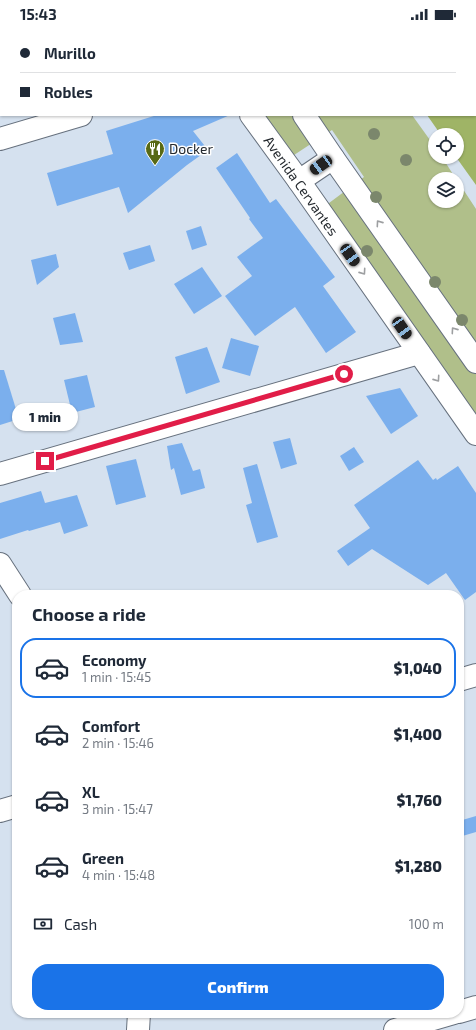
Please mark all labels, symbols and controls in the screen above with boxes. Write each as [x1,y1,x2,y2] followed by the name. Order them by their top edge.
[20,5,57,23] text: 15:43
[44,44,96,62] text: Murillo
[44,83,93,101] text: Robles
[428,128,464,208] map controls
[428,128,464,164] button: locate
[261,133,342,239] street label: Avenida Cervantes
[144,138,166,166] restaurant icon: Docker
[169,140,214,157] place label: Docker
[308,153,334,177] car
[428,172,464,208] button: layers
[377,221,384,228] one-way arrow
[338,242,362,268] car
[358,268,365,275] one-way arrow
[390,315,414,341] car
[452,327,459,334] one-way arrow
[335,365,353,383] route start
[432,374,439,381] one-way arrow
[12,403,78,431] callout: 1 min
[29,409,61,425] text: 1 min
[36,452,54,470] route end
[32,603,146,625] text: Choose a ride
[34,650,70,686] icon: car
[82,651,147,669] text: Economy
[394,659,442,677] text: $1,040
[82,669,151,685] text: 1 min · 15:45
[34,716,70,752] icon: car
[82,717,140,735] text: Comfort
[394,725,442,743] text: $1,400
[82,735,154,751] text: 2 min · 15:46
[34,782,70,818] icon: car
[82,783,100,801] text: XL
[396,791,442,809] text: $1,760
[82,801,153,817] text: 3 min · 15:47
[34,848,70,884] icon: car
[82,849,124,867] text: Green
[395,857,442,875] text: $1,280
[82,867,155,883] text: 4 min · 15:48
[32,913,54,935] icon: cash
[64,915,97,933] text: Cash
[409,916,444,932] text: 100 m
[32,964,444,1010] button: Confirm

